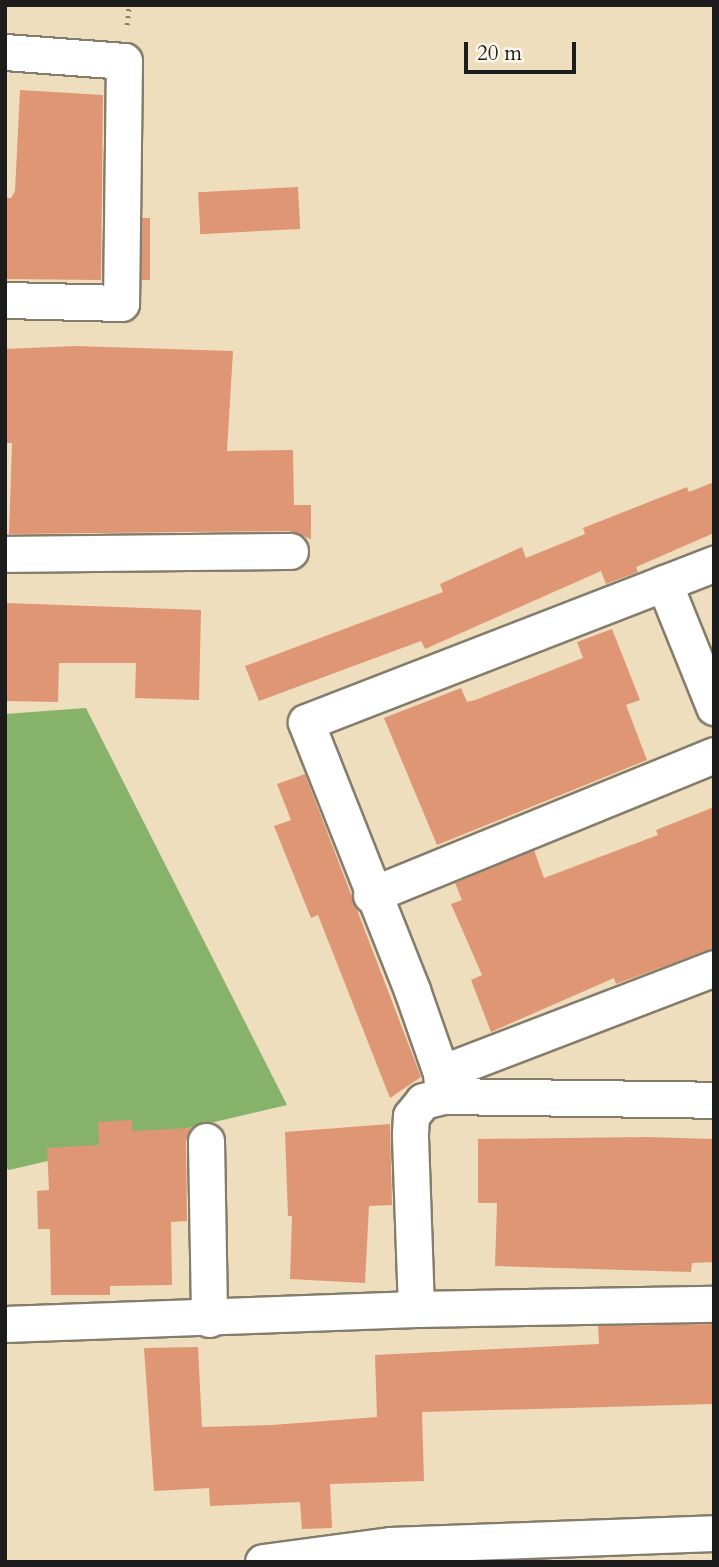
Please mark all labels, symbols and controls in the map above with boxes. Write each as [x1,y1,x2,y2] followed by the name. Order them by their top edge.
[467,28,579,72] scale bar
[477,39,522,68] text: 20 m

